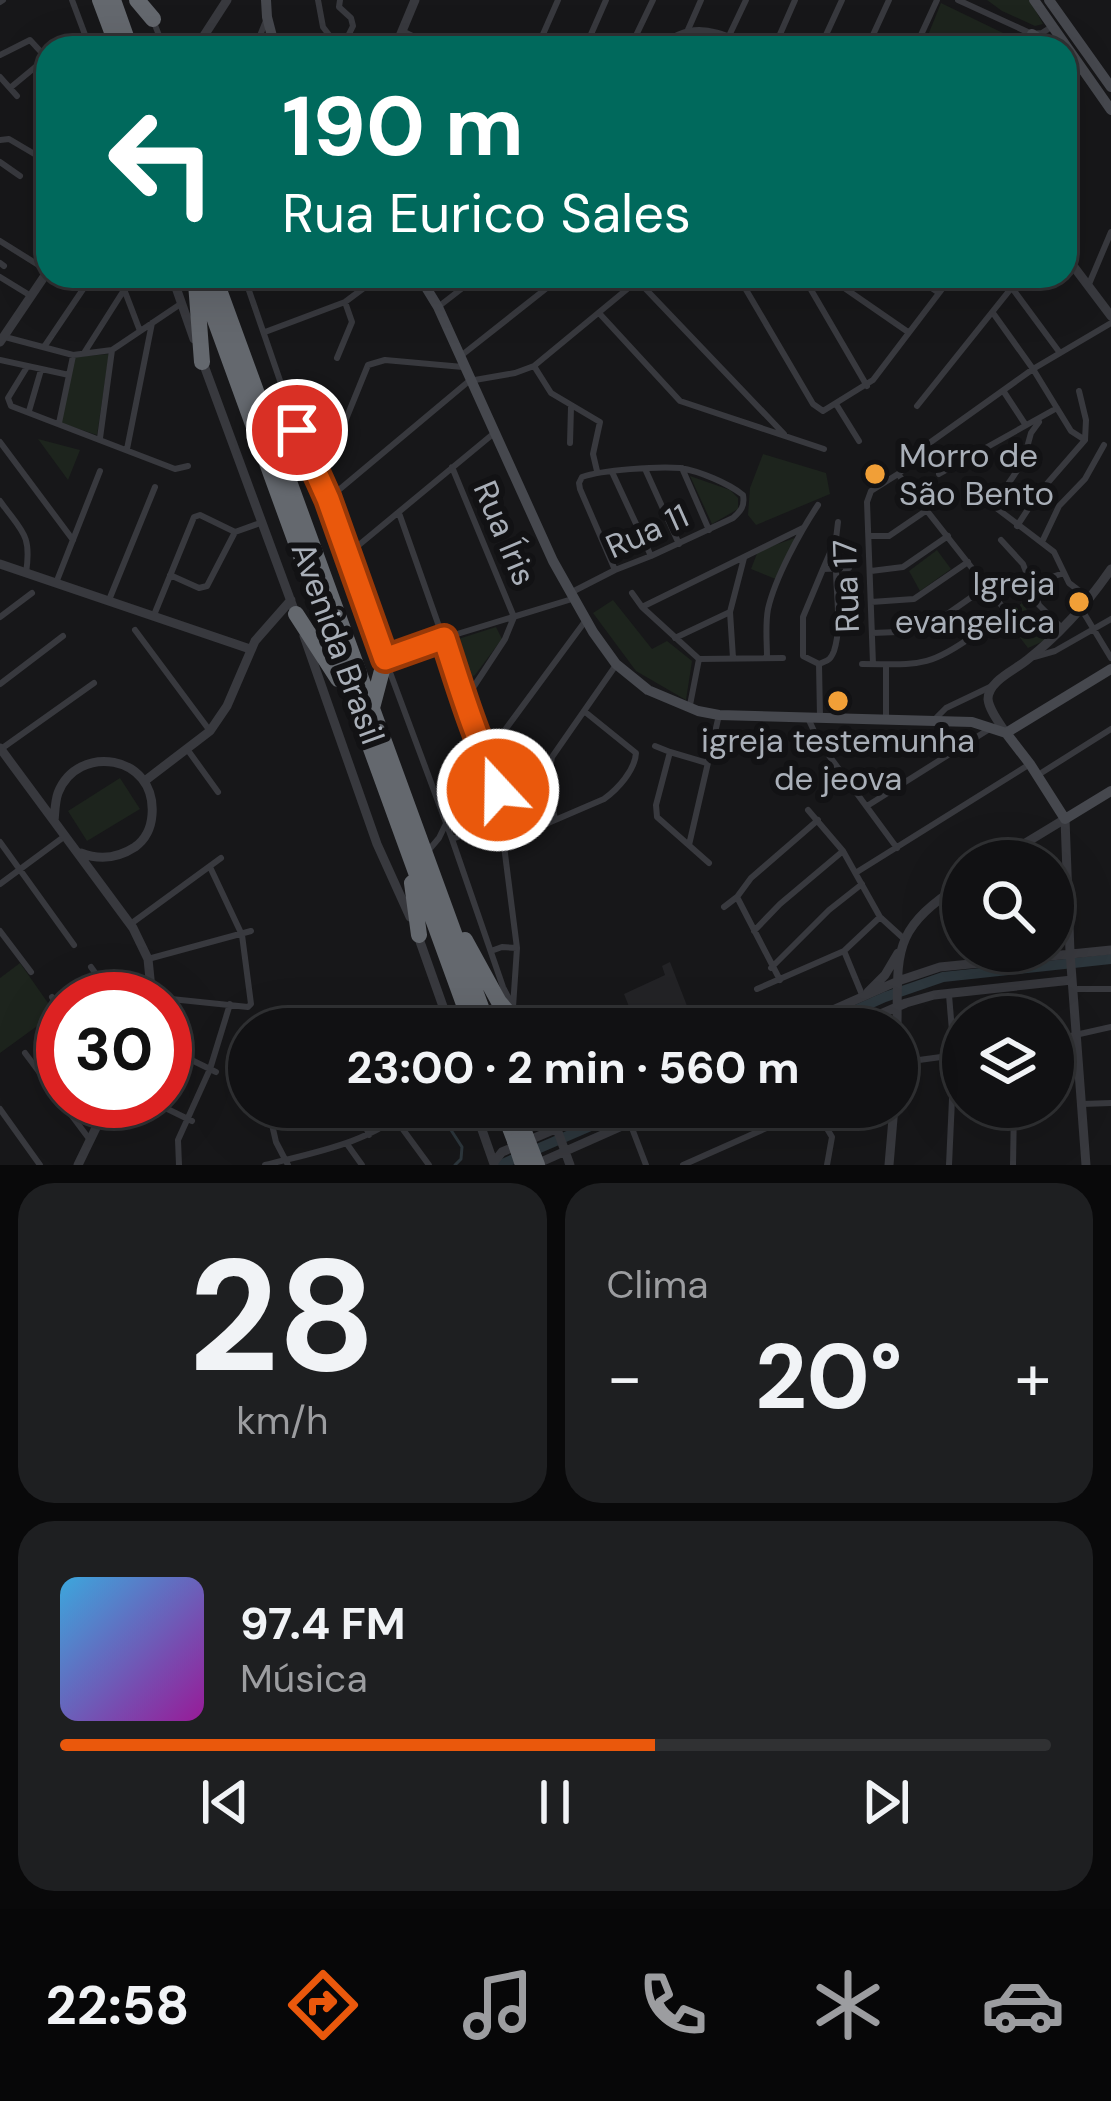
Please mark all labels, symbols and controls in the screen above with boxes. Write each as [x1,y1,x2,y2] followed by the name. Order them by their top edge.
[282,72,524,181] text: 190 m
[84,84,240,240] icon: left
[282,178,691,249] text: Rua Eurico Sales
[246,379,348,481] pin
[264,397,330,463] icon: arrive
[899,434,1054,515] place label: Morro de São Bento
[862,461,888,487] marker: Morro de São Bento
[464,474,546,592] street label: Rua Íris
[599,494,695,568] street label: Rua 11
[282,536,394,750] street label: Avenida Brasil
[823,539,869,633] street label: Rua 17
[895,562,1055,643] place label: Igreja evangelica
[1066,589,1092,615] marker: Igreja evangelica
[825,688,851,714] marker: igreja testemunha de jeova
[701,719,975,800] place label: igreja testemunha de jeova
[435,727,561,853] position arrow
[942,840,1074,1128] map controls
[942,840,1074,972] button: search
[36,972,192,1128] speed limit sign: 30
[942,996,1074,1128] button: layers
[347,1038,799,1097] text: 23:00 · 2 min · 560 m
[188,1215,376,1418] text: 28
[607,1259,709,1310] text: Clima
[755,1319,903,1436] text: 20°
[607,1335,643,1420] text: −
[1015,1335,1051,1420] text: +
[236,1395,328,1446] text: km/h
[240,1594,406,1653] text: 97.4 FM
[240,1653,368,1704] text: Música
[192,1769,258,1835] icon: previous
[522,1769,588,1835] icon: pause
[853,1769,919,1835] icon: next
[281,1963,365,2047] icon: directions
[456,1963,540,2047] icon: music
[631,1963,715,2047] icon: phone
[806,1963,890,2047] icon: climate
[981,1963,1065,2047] icon: car
[46,1970,189,2041] text: 22:58

